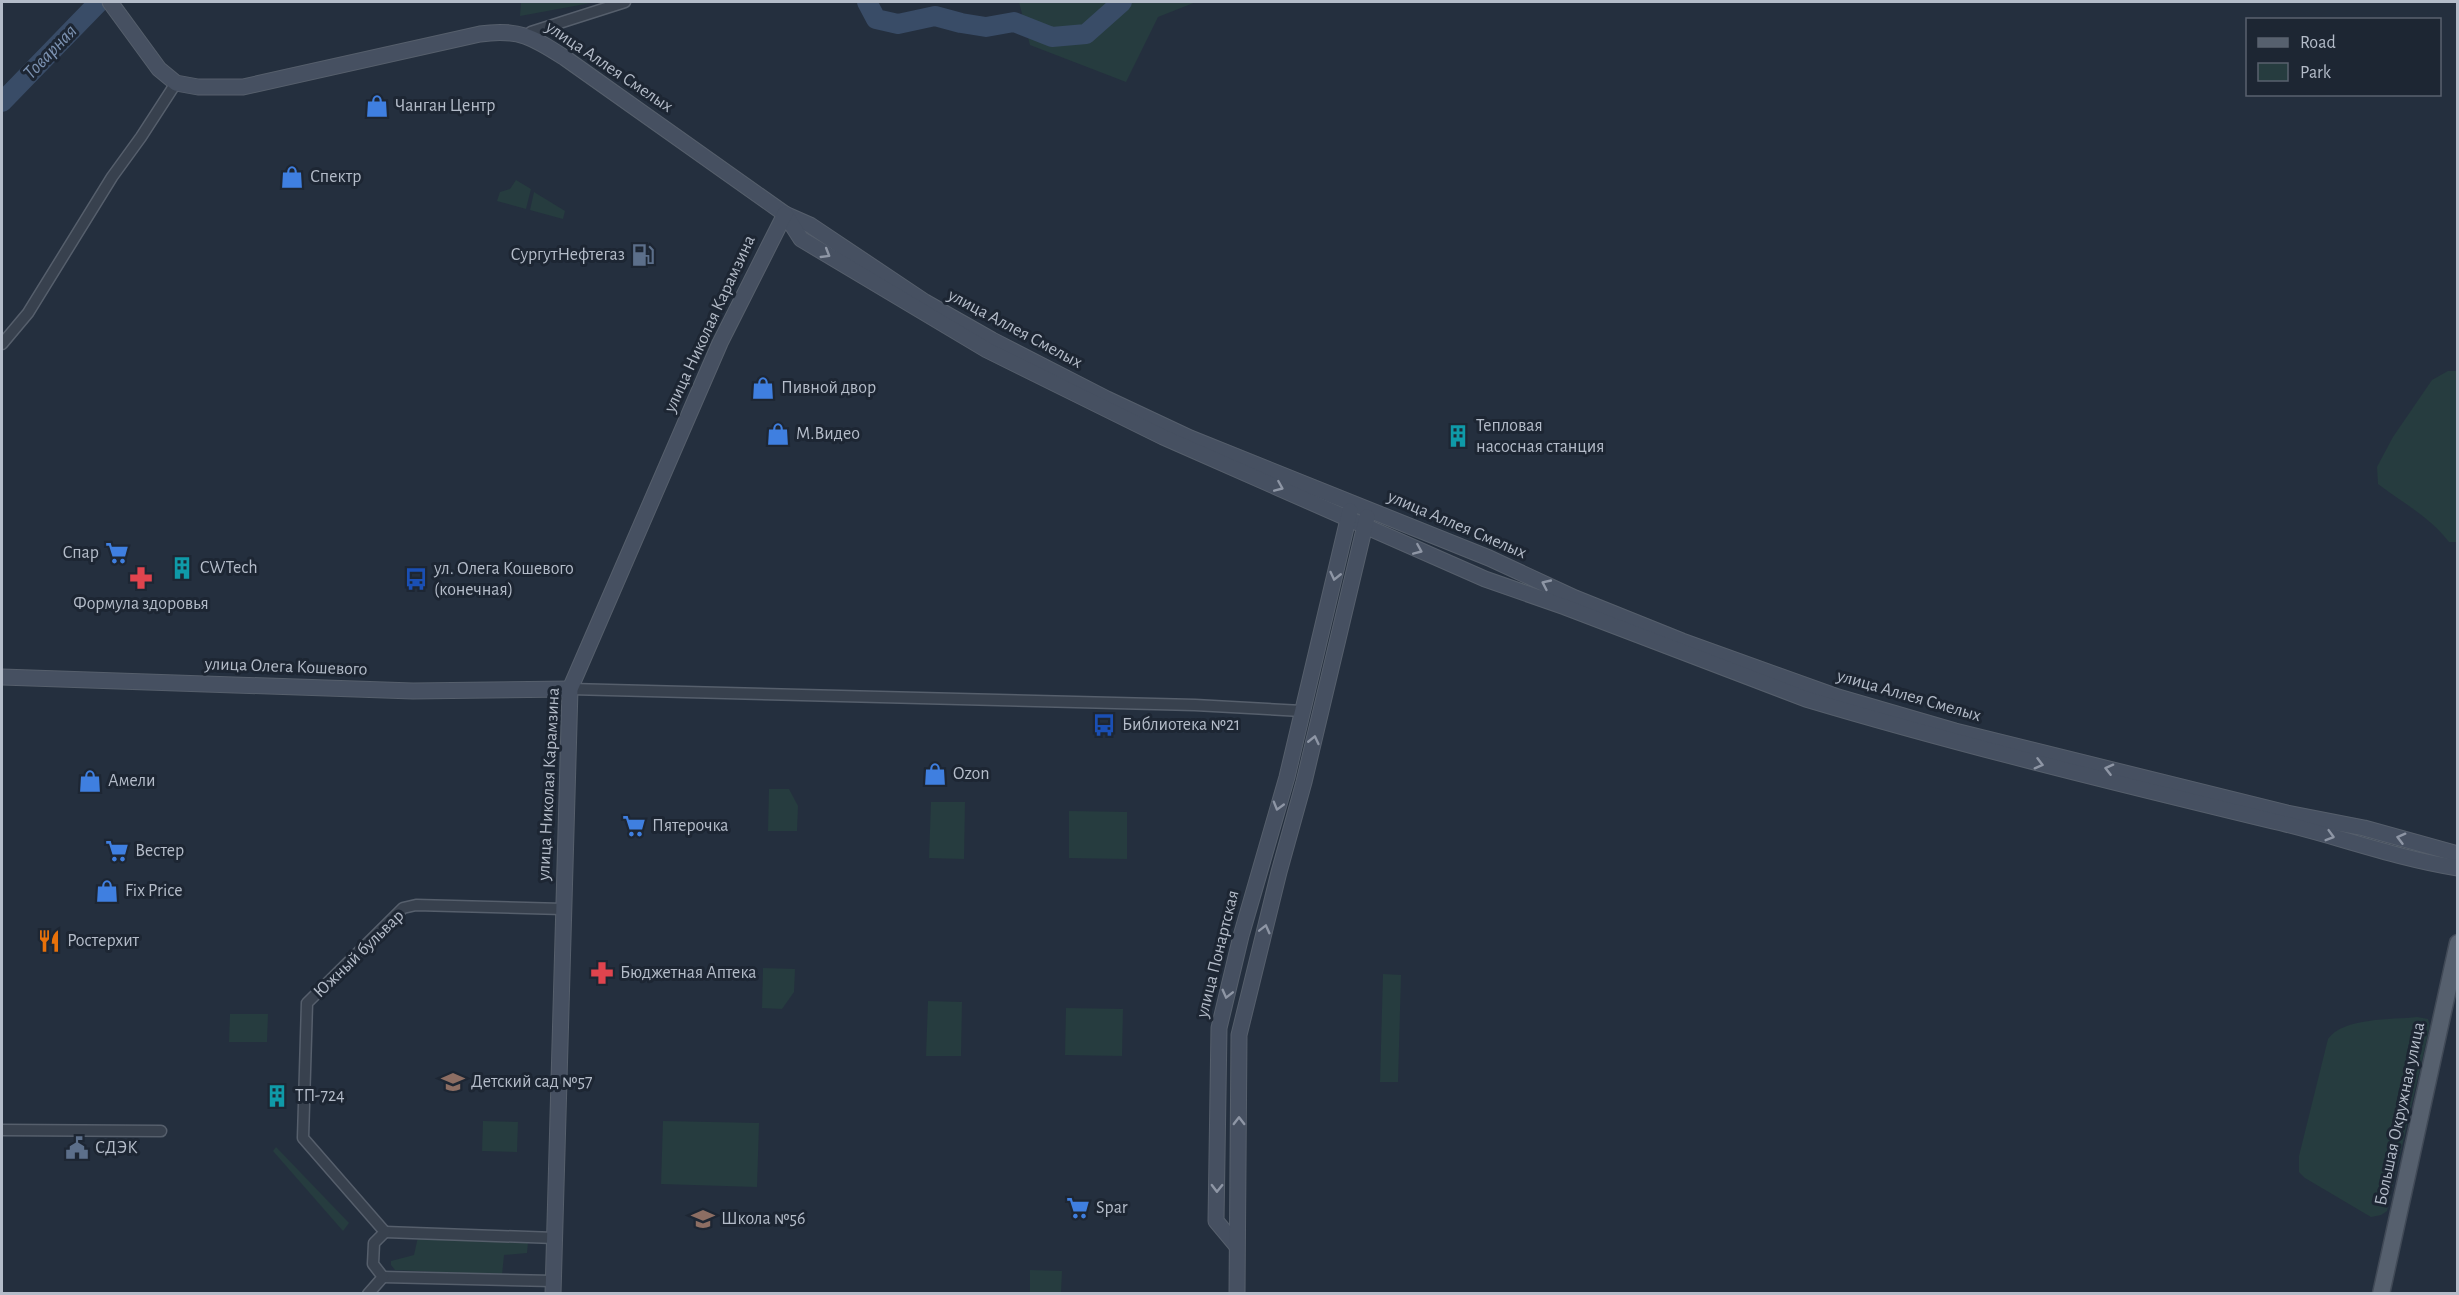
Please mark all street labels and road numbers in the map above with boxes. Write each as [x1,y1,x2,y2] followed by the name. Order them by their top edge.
[541,17,676,116] street label: улица Аллея Смелых
[661,233,759,416] street label: улица Николая Карамзина
[944,286,1085,372] street label: улица Аллея Смелых
[1384,487,1529,562] street label: улица Аллея Смелых
[203,655,368,679] street label: улица Олега Кошевого
[1834,667,1983,725] street label: улица Аллея Смелых
[535,687,563,882] street label: улица Николая Карамзина
[1193,889,1243,1020] street label: улица Понартская
[310,906,408,1001] street label: Южный бульвар
[2372,1021,2428,1207] street label: Большая Окружная улица

